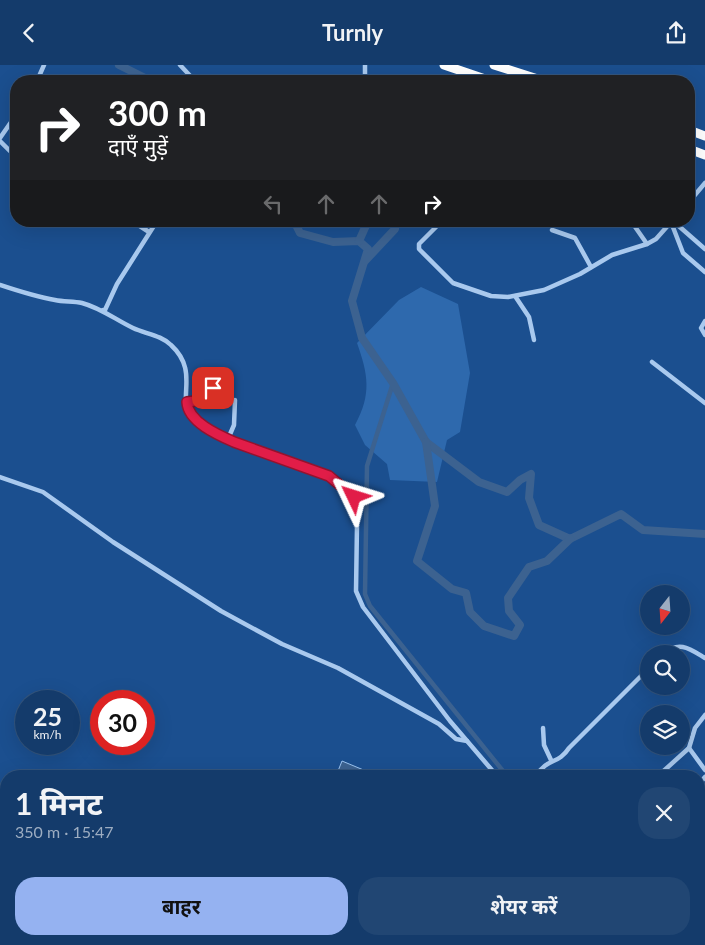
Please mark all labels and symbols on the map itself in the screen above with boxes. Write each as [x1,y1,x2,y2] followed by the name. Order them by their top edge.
[192,367,234,409] pin
[327,470,379,522] position arrow
[640,585,690,635] north arrow
[90,690,155,755] speed limit sign: 30

